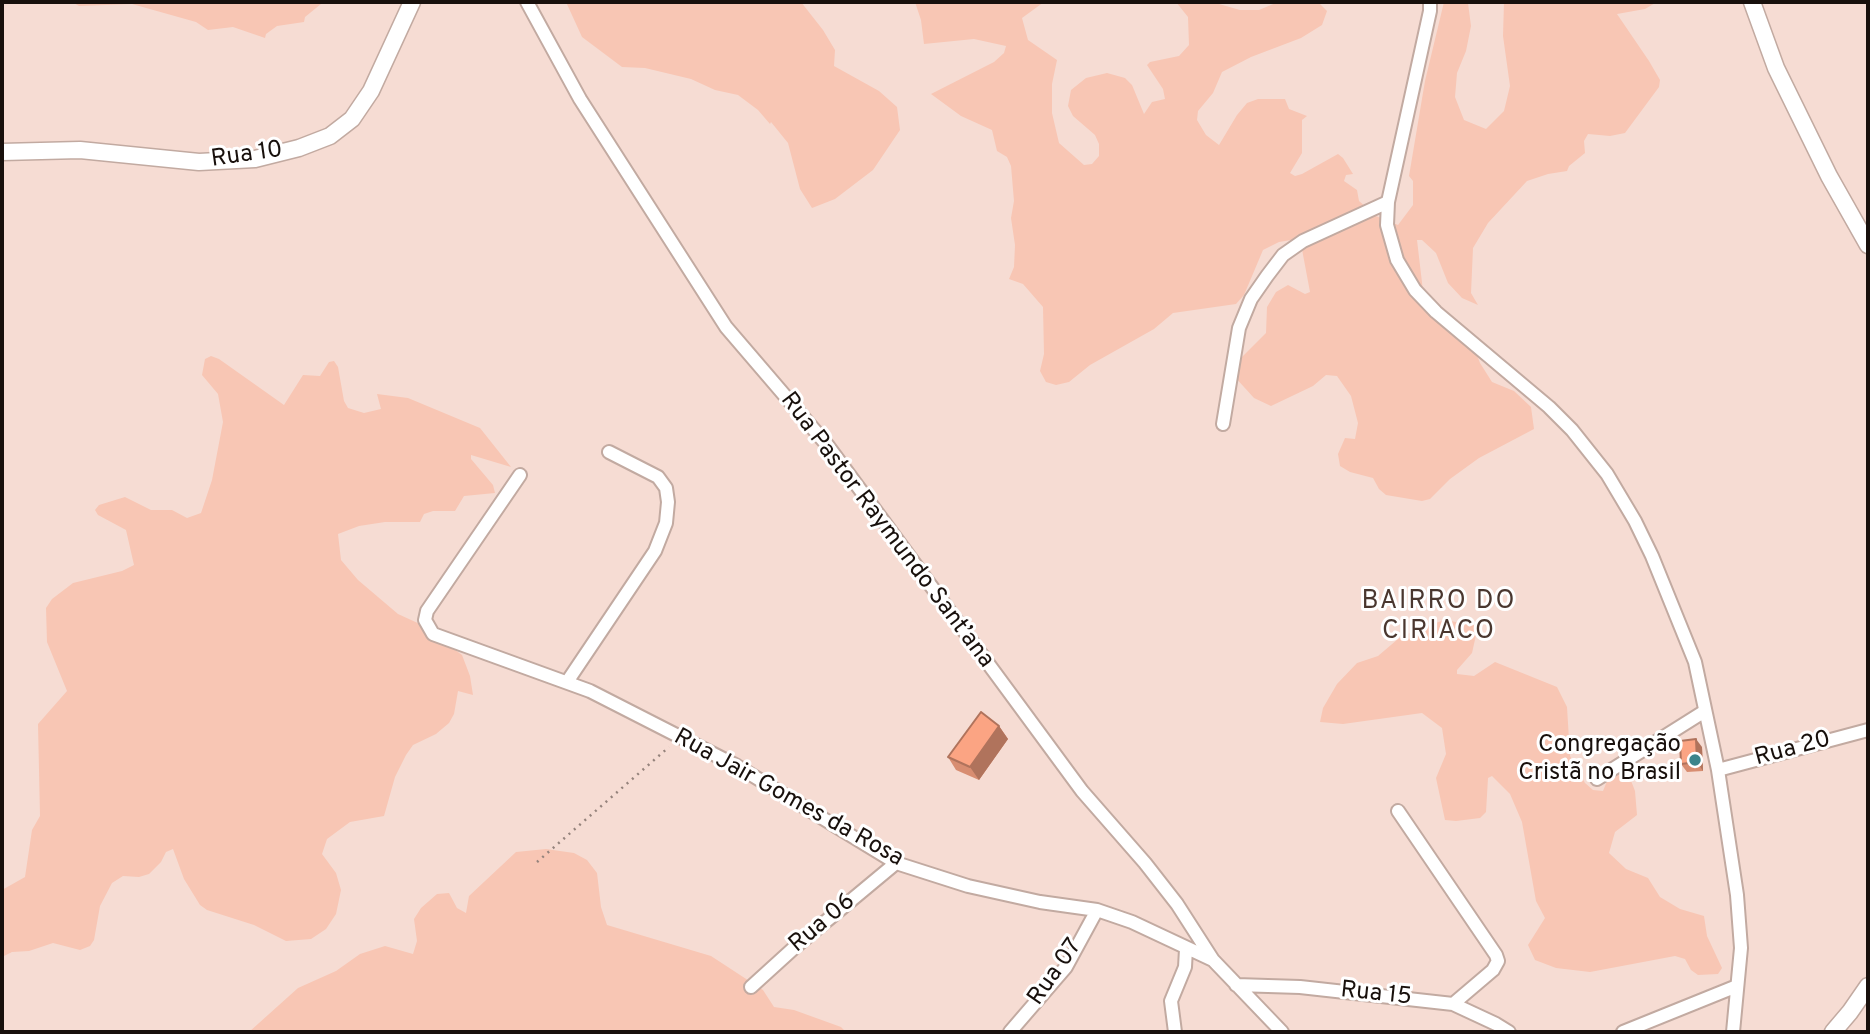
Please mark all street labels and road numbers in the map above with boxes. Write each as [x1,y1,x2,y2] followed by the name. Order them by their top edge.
[209,137,285,175] street label: Rua 10
[773,387,999,675] street label: Rua Pastor Raymundo Sant’ana
[668,724,908,874] street label: Rua Jair Gomes da Rosa
[1752,726,1834,774] street label: Rua 20
[784,888,862,960] street label: Rua 06
[1023,934,1089,1012] street label: Rua 07
[1339,977,1413,1013] street label: Rua 15

